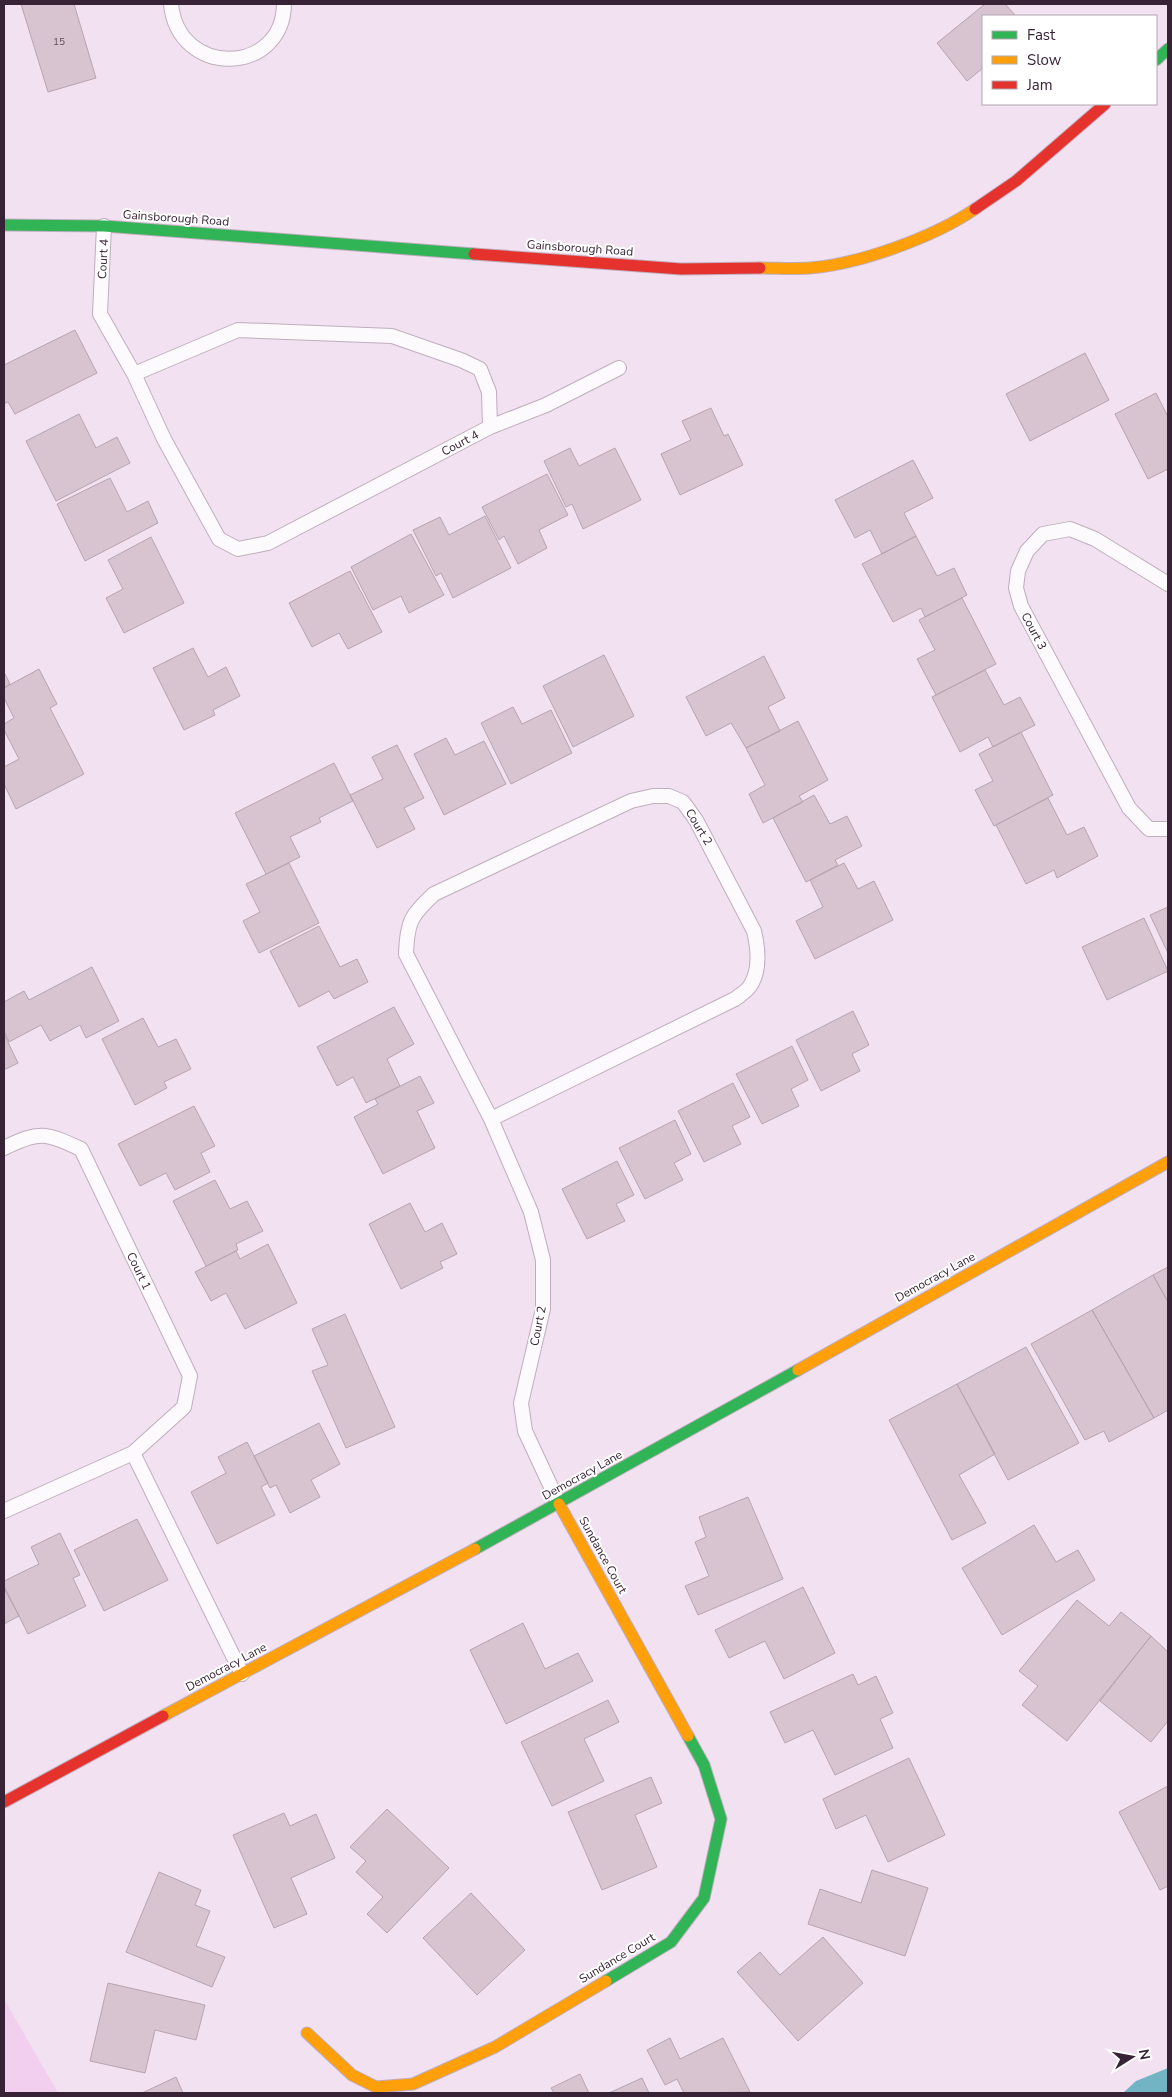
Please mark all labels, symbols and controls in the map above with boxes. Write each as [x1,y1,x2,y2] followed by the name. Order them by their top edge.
[982,15,1157,105] legend
[1027,25,1056,45] text: Fast
[53,35,65,49] house number: 15
[1027,50,1062,70] text: Slow
[1026,75,1053,95] text: Jam
[122,206,230,230] street label: Gainsborough Road
[526,236,634,260] street label: Gainsborough Road
[94,239,112,279] street label: Court 4
[439,427,481,459] street label: Court 4
[1018,610,1050,652] street label: Court 3
[682,806,716,848] street label: Court 2
[892,1248,978,1306] street label: Democracy Lane
[123,1249,155,1293] street label: Court 1
[526,1305,550,1347] street label: Court 2
[539,1446,625,1504] street label: Democracy Lane
[575,1514,631,1597] street label: Sundance Court
[183,1639,269,1695] street label: Democracy Lane
[576,1929,659,1987] street label: Sundance Court
[1107,2032,1157,2082] north arrow
[1134,2048,1155,2062] text: N

